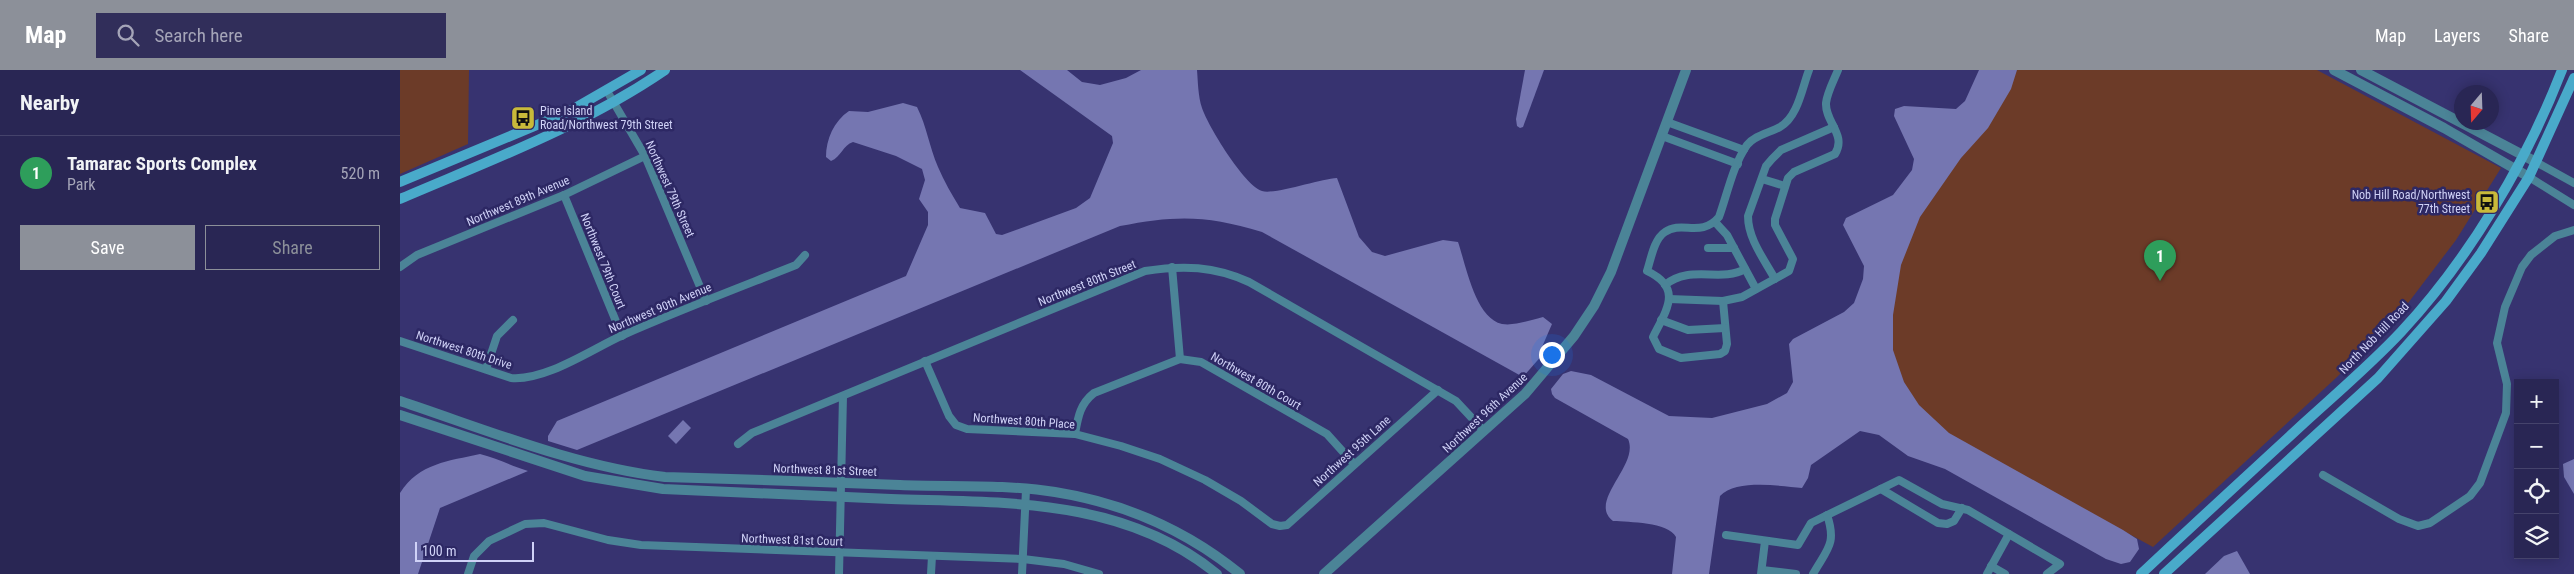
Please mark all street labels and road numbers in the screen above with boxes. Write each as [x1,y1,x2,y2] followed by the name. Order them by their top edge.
[642,139,698,240] street label: Northwest 79th Street
[464,173,572,229] street label: Northwest 89th Avenue
[577,211,629,311] street label: Northwest 79th Court
[1036,257,1138,309] street label: Northwest 80th Street
[606,280,714,336] street label: Northwest 90th Avenue
[2336,299,2412,377] street label: North Nob Hill Road
[414,328,514,372] street label: Northwest 80th Drive
[1208,349,1304,413] street label: Northwest 80th Court
[1440,370,1530,456] street label: Northwest 96th Avenue
[973,410,1076,432] street label: Northwest 80th Place
[1311,412,1394,489] street label: Northwest 95th Lane
[773,461,878,479] street label: Northwest 81st Street
[741,531,844,549] street label: Northwest 81st Court

